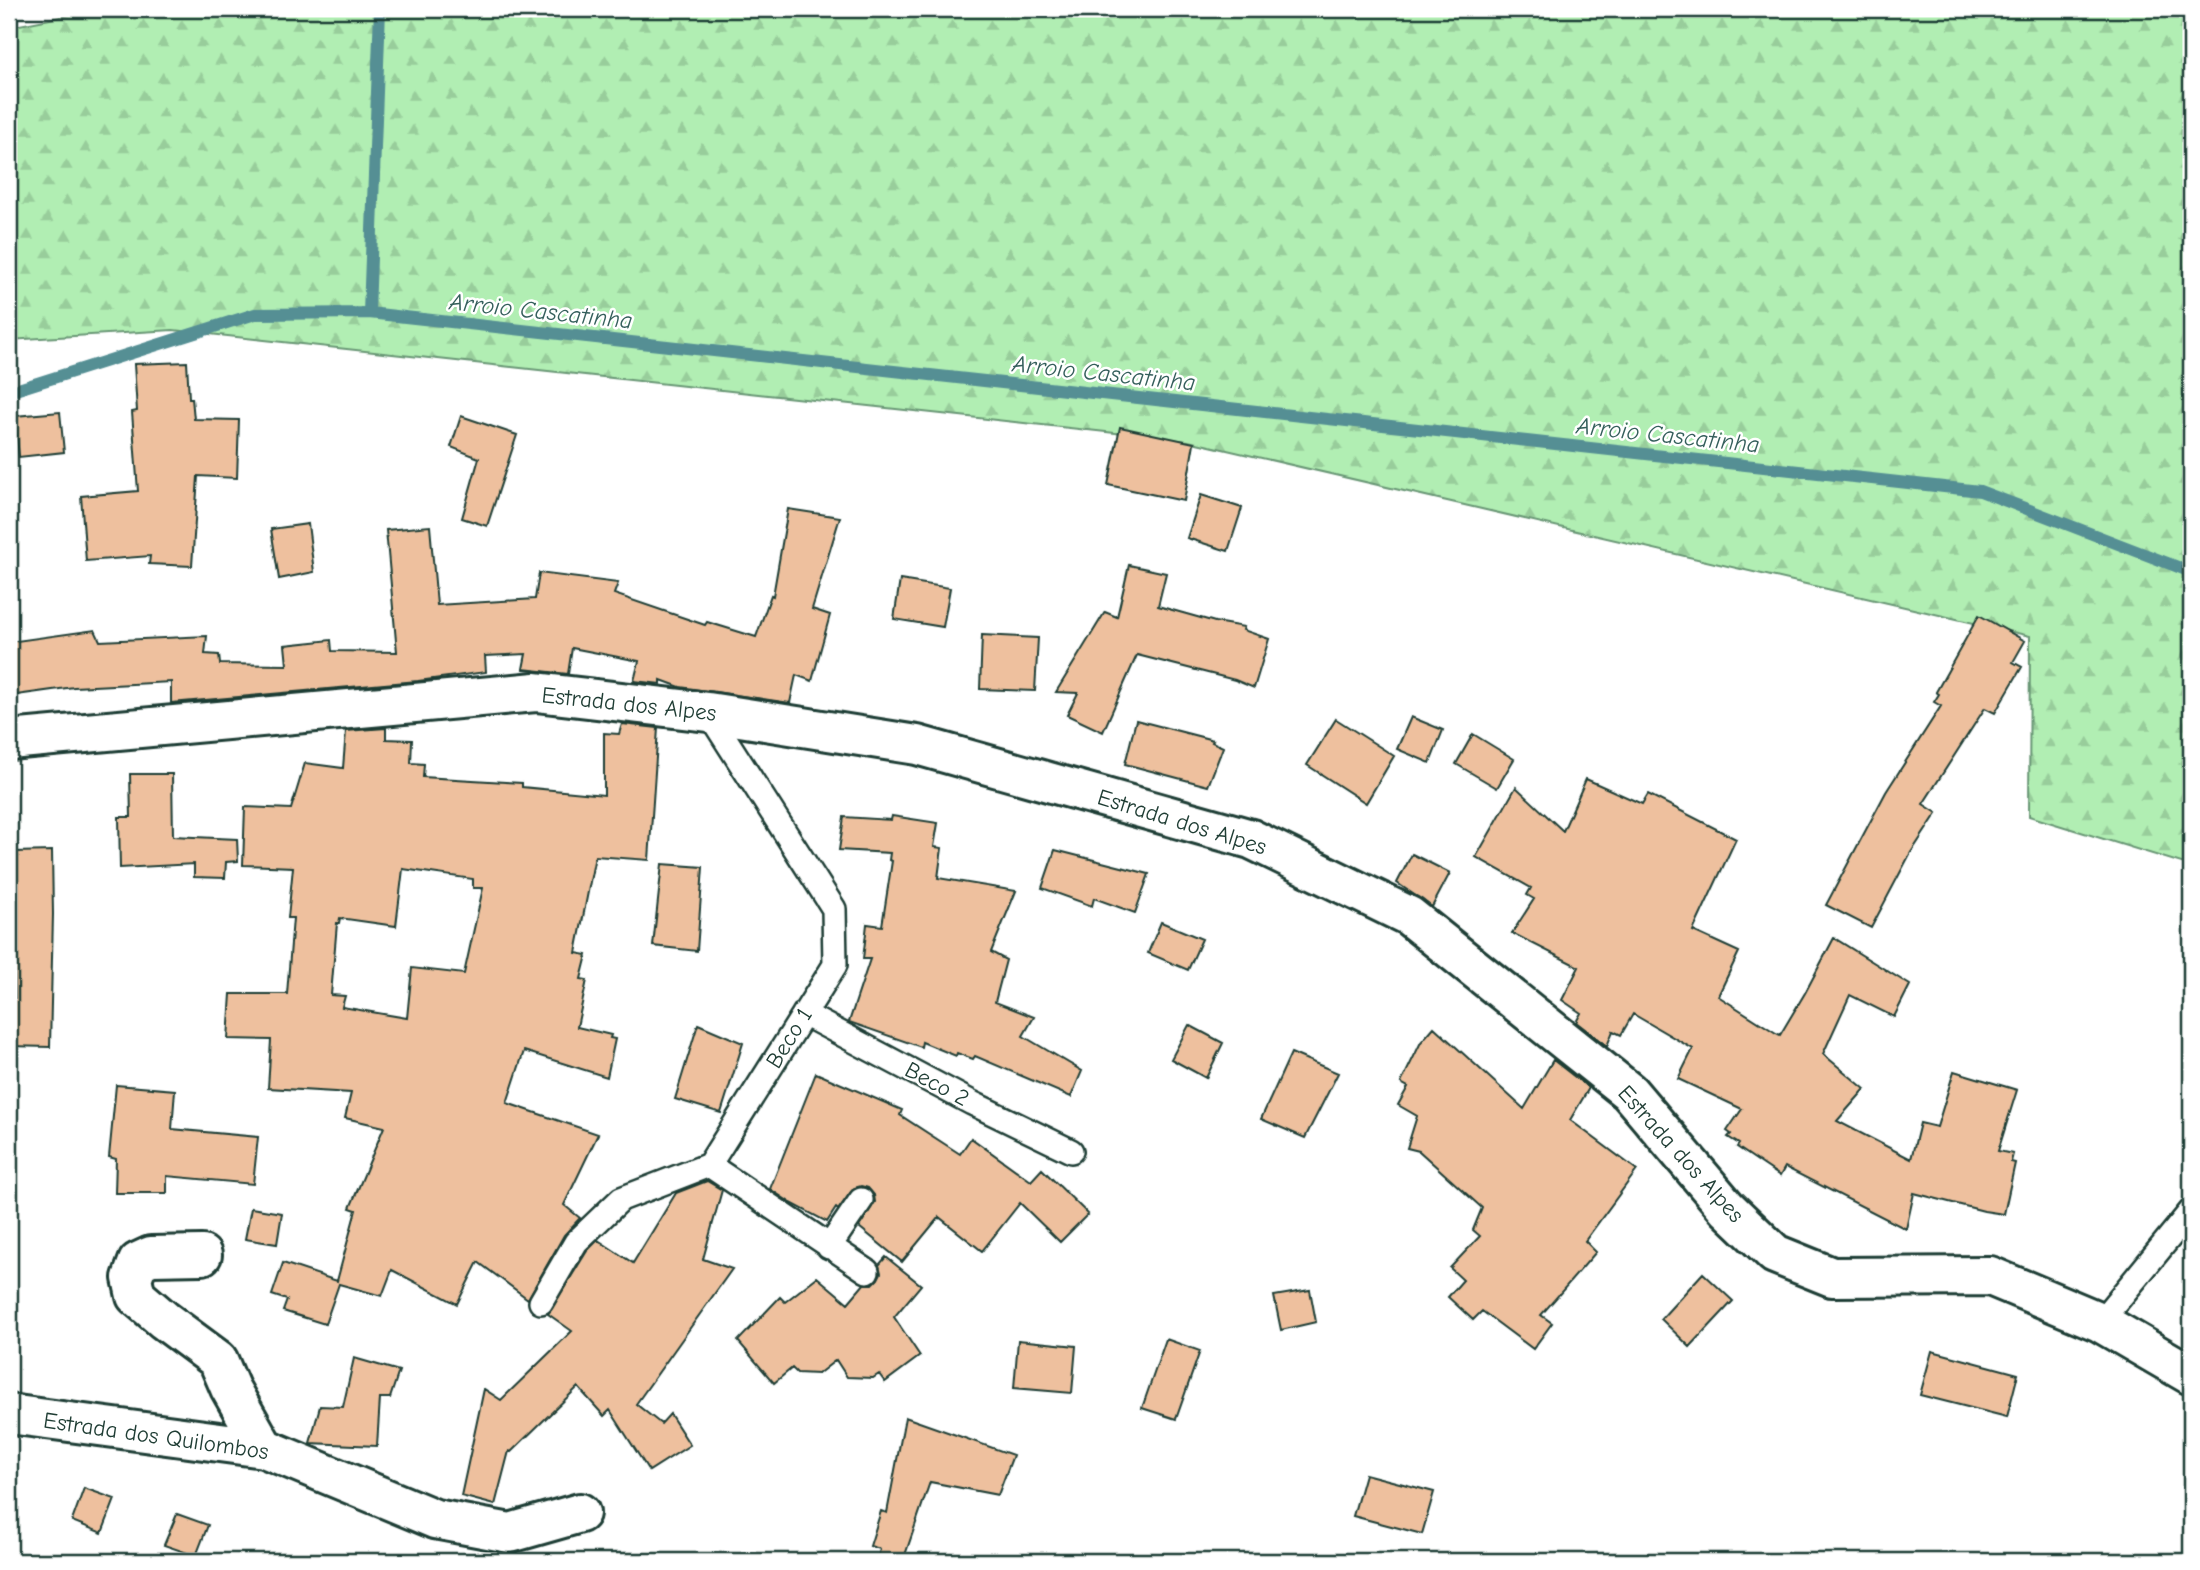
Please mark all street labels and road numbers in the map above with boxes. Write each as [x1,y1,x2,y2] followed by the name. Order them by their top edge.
[540,681,718,727] street label: Estrada dos Alpes
[1094,783,1270,861] street label: Estrada dos Alpes
[760,1003,818,1073] street label: Beco 1
[900,1056,974,1112] street label: Beco 2
[1612,1080,1750,1228] street label: Estrada dos Alpes
[42,1407,270,1465] street label: Estrada dos Quilombos

